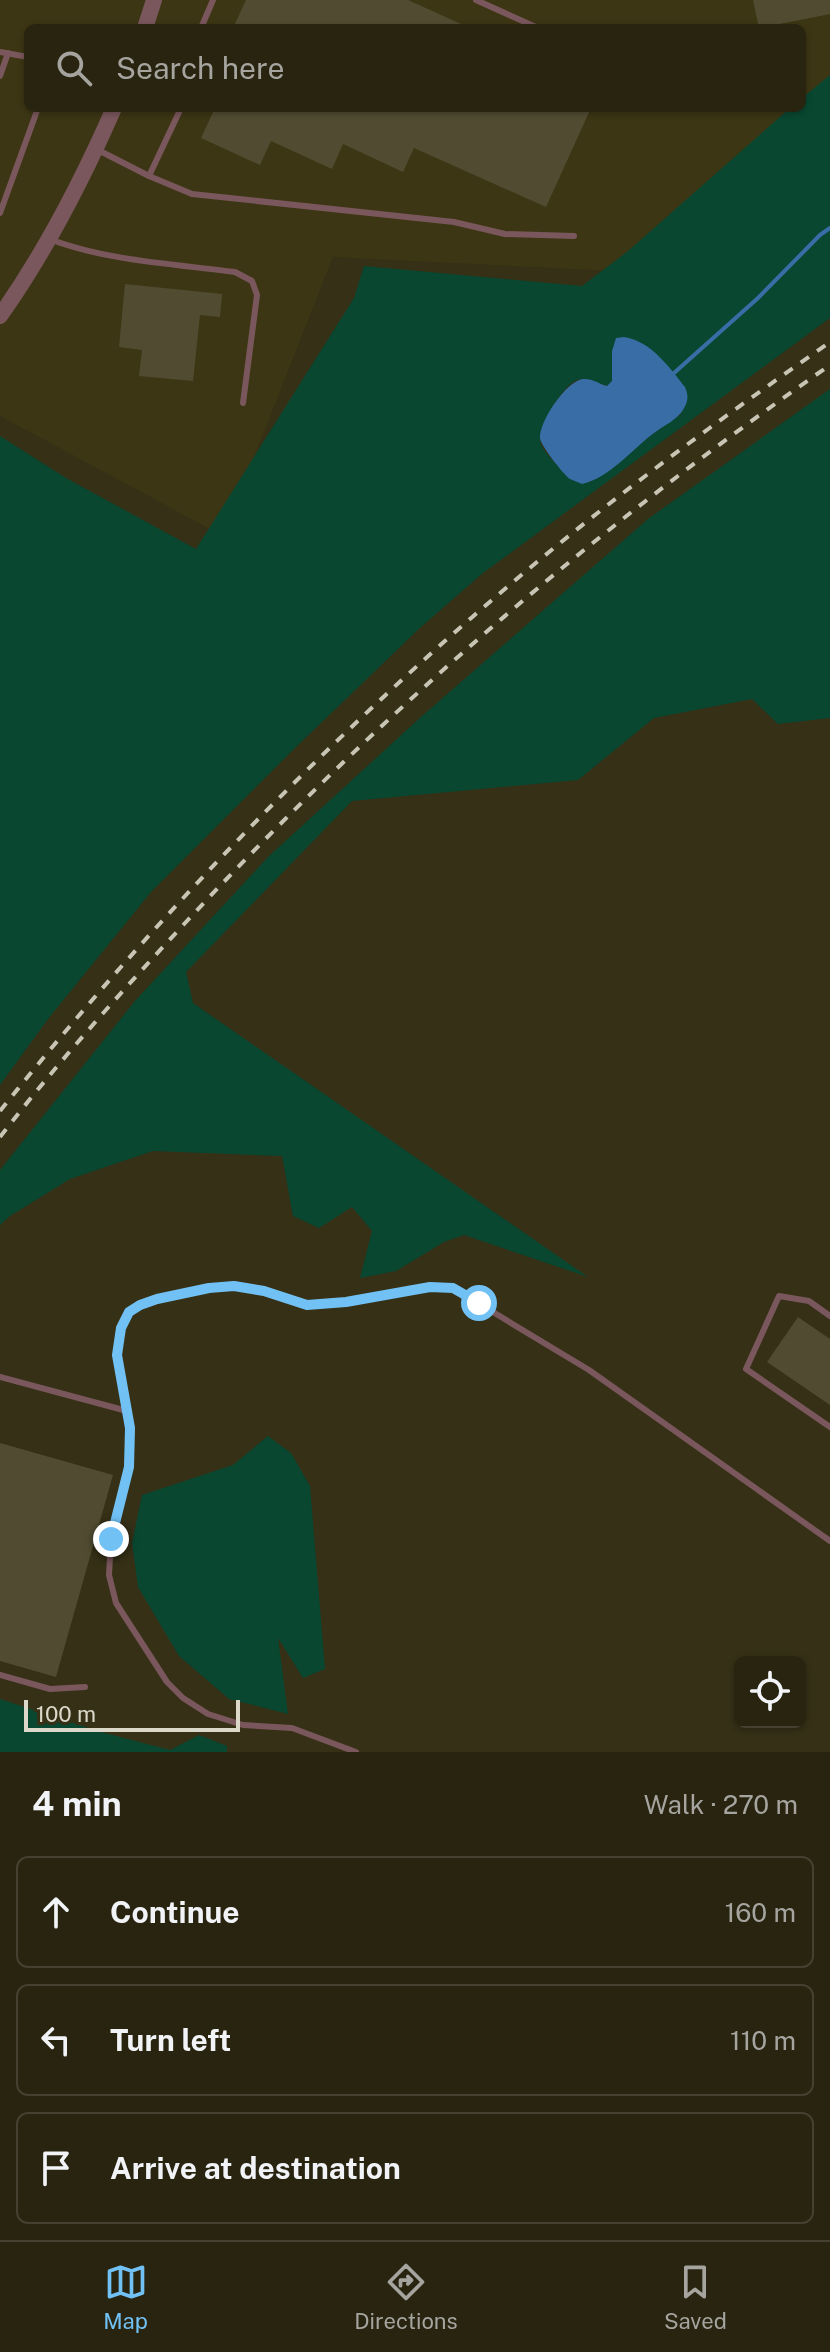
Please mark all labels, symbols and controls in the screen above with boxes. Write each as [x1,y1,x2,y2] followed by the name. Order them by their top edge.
[24,24,806,112] search box
[52,46,96,90] icon: search
[116,50,284,86] text: Search here
[461,1285,497,1321] route start
[93,1521,129,1557] route end
[734,1656,806,1728] map controls
[734,1656,806,1728] button: locate
[24,1696,240,1732] scale bar
[36,1701,96,1727] text: 100 m
[32,1784,122,1824] text: 4 min
[644,1789,798,1820] text: Walk · 270 m
[34,1890,78,1934] icon: ahead
[110,1894,240,1930] text: Continue
[725,1897,796,1928] text: 160 m
[34,2018,78,2062] icon: left
[110,2022,231,2058] text: Turn left
[730,2025,796,2056] text: 110 m
[34,2146,78,2190] icon: arrive
[110,2150,401,2186] text: Arrive at destination
[103,2260,148,2334] tab: Map
[354,2260,458,2334] tab: Directions
[664,2260,727,2334] tab: Saved

